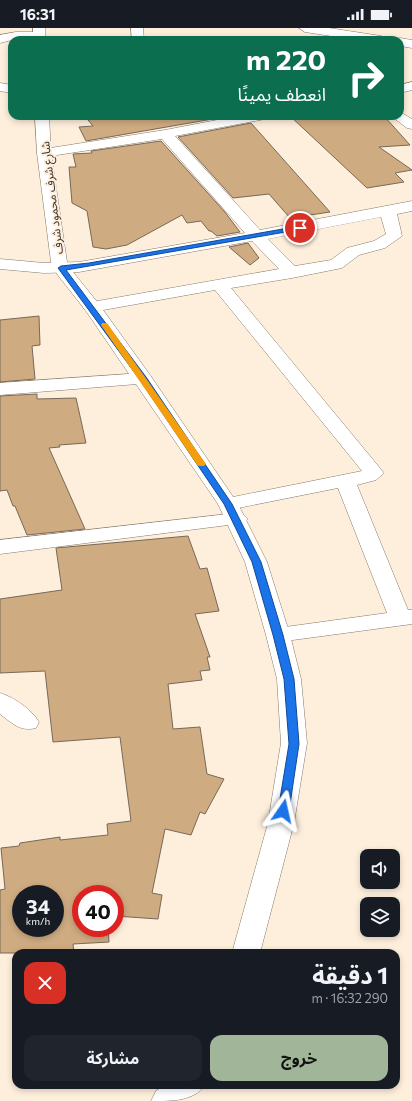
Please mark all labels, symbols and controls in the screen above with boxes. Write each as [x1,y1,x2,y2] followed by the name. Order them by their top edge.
[20,5,56,23] text: 16:31
[246,42,326,76] text: 220 m
[340,52,392,104] icon: right
[238,83,326,105] text: انعطف يمينًا
[37,140,68,255] street label: شارع شرف محمود شرف
[283,211,317,245] pin
[289,217,311,239] icon: arrive
[262,790,304,832] position arrow
[360,849,400,937] map controls
[360,849,400,889] button: sound
[72,885,124,937] speed limit sign: 40
[26,894,50,918] text: 34
[360,897,400,937] button: layers
[26,915,50,927] text: km/h
[312,960,388,989] text: 1 دقيقة
[24,962,66,1004] button: close
[311,990,388,1006] text: 290 m · 16:32
[24,1035,202,1081] button: مشاركة
[210,1035,388,1081] button: خروج

